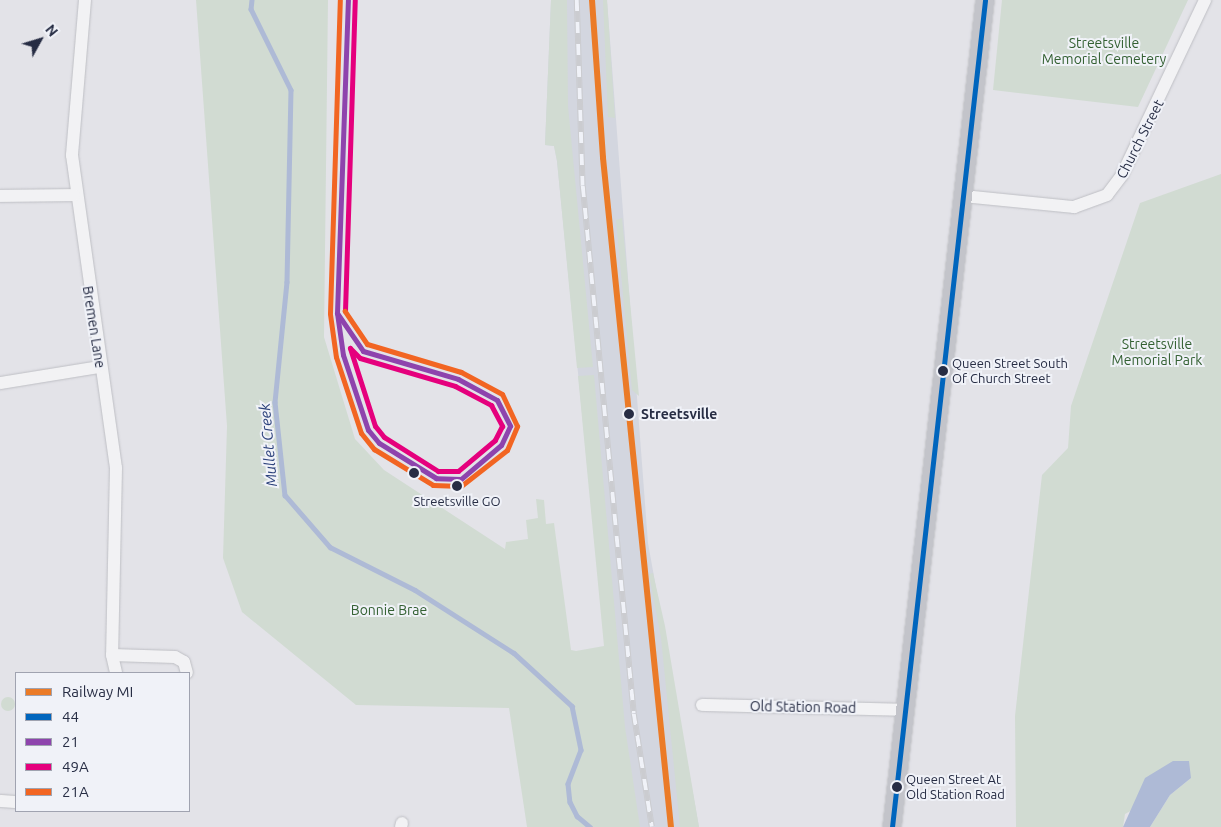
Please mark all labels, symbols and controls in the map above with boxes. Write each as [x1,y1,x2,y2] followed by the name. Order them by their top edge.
[15,15,65,65] north arrow
[42,21,61,40] text: N
[1042,35,1166,68] park label: Streetsville Memorial Cemetery
[1113,97,1167,181] street label: Church Street
[79,285,109,369] street label: Bremen Lane
[1112,336,1202,368] park label: Streetsville Memorial Park
[952,356,1068,387] place label: Queen Street South Of Church Street
[938,366,948,376] marker: Queen Street South Of Church Street
[255,402,281,488] water label: Mullet Creek
[621,406,637,422] marker: Streetsville
[641,406,717,422] place label: Streetsville
[409,468,419,478] unlabelled marker
[452,481,462,491] marker: Streetsville GO
[413,493,501,509] place label: Streetsville GO
[351,602,427,618] park label: Bonnie Brae
[15,672,190,812] legend
[62,683,133,700] text: Railway MI
[750,698,856,716] street label: Old Station Road
[62,708,79,725] text: 44
[62,733,79,750] text: 21
[62,758,89,775] text: 49A
[906,772,1005,803] place label: Queen Street At Old Station Road
[892,782,902,792] marker: Queen Street At Old Station Road
[62,783,89,800] text: 21A

